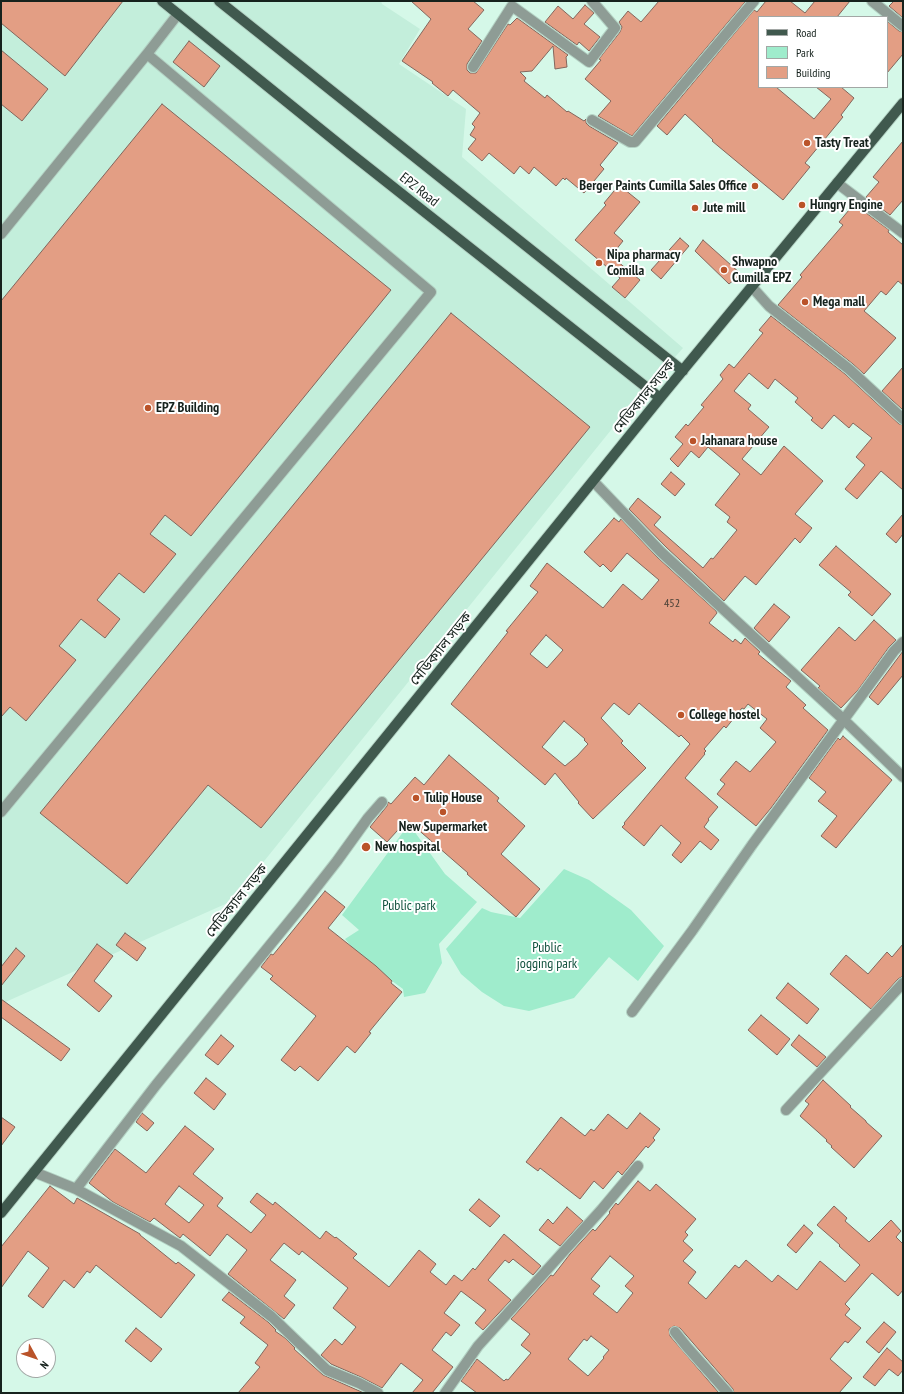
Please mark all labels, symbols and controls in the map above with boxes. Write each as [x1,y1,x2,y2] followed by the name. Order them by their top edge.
[758,16,888,88] legend
[796,25,816,40] text: Road
[796,45,814,60] text: Park
[796,65,831,80] text: Building
[815,135,869,151] place label: Tasty Treat
[802,138,812,148] marker: Tasty Treat
[396,170,442,210] street label: EPZ Road
[579,178,747,194] place label: Berger Paints Cumilla Sales Office
[750,181,760,191] marker: Berger Paints Cumilla Sales Office
[810,197,883,213] place label: Hungry Engine
[703,200,745,216] place label: Jute mill
[797,200,807,210] marker: Hungry Engine
[690,203,700,213] marker: Jute mill
[607,247,680,280] place label: Nipa pharmacy Comilla
[732,254,791,286] place label: Shwapno Cumilla EPZ
[594,258,604,268] marker: Nipa pharmacy Comilla
[719,265,729,275] marker: Shwapno Cumilla EPZ
[813,294,865,310] place label: Mega mall
[800,297,810,307] marker: Mega mall
[609,357,679,437] street label: মেডিক্যাল সড়ক
[156,400,219,416] place label: EPZ Building
[143,403,153,413] marker: EPZ Building
[701,433,777,449] place label: Jahanara house
[688,436,698,446] marker: Jahanara house
[664,597,680,611] house number: 452
[406,609,476,689] street label: মেডিক্যাল সড়ক
[689,707,760,723] place label: College hostel
[676,710,686,720] marker: College hostel
[424,790,482,806] place label: Tulip House
[411,793,421,803] marker: Tulip House
[438,807,448,817] marker: New Supermarket
[399,819,487,835] place label: New Supermarket
[375,839,440,855] place label: New hospital
[360,841,372,853] marker: New hospital
[202,861,272,941] street label: মেডিক্যাল সড়ক
[382,898,436,914] park label: Public park
[517,940,577,972] park label: Public jogging park
[16,1338,56,1378] north arrow
[37,1358,52,1372] text: N

